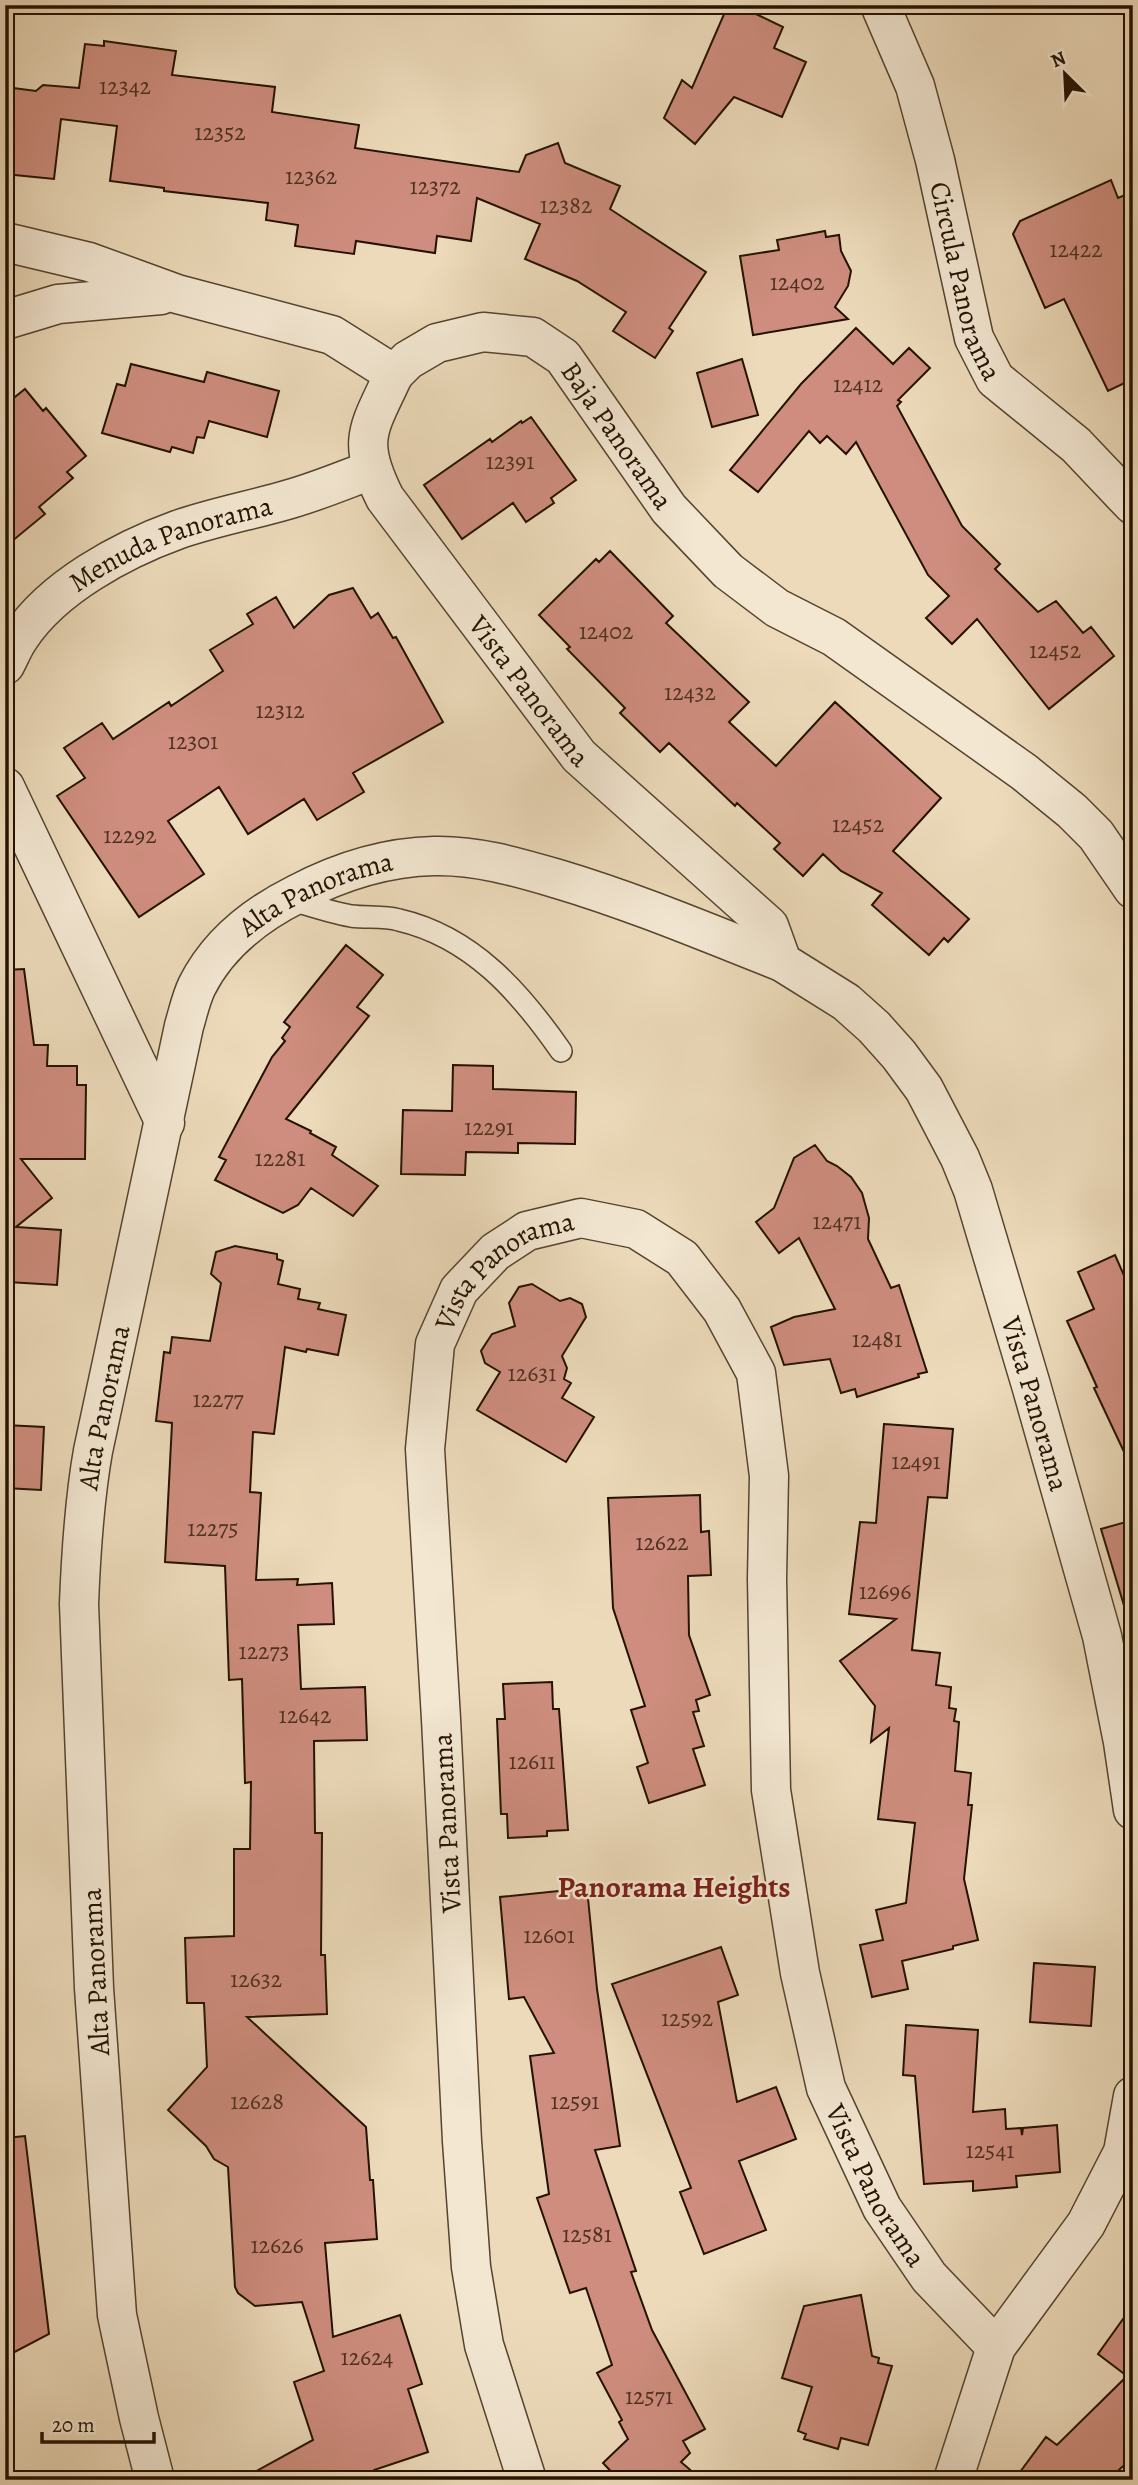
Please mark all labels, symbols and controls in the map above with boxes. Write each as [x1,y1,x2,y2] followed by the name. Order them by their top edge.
[1030,38,1100,108] north arrow
[1047,45,1070,74] text: N
[99,70,151,102] house number: 12342
[194,116,246,148] house number: 12352
[285,160,337,192] house number: 12362
[409,170,461,202] house number: 12372
[920,178,1011,387] street label: Circula Panorama
[540,189,592,221] house number: 12382
[1049,233,1103,265] house number: 12422
[770,266,824,298] house number: 12402
[552,354,682,517] street label: Baja Panorama
[833,368,883,400] house number: 12412
[486,445,534,477] house number: 12391
[61,487,276,601] street label: Menuda Panorama
[459,607,597,776] street label: Vista Panorama
[579,615,633,647] house number: 12402
[1029,634,1081,666] house number: 12452
[664,676,716,708] house number: 12432
[255,694,305,726] house number: 12312
[168,725,218,757] house number: 12301
[832,808,884,840] house number: 12452
[103,819,157,851] house number: 12292
[230,843,396,946] street label: Alta Panorama
[464,1111,514,1143] house number: 12291
[255,1142,305,1174] house number: 12281
[425,1202,578,1337] street label: Vista Panorama
[813,1205,861,1237] house number: 12471
[991,1311,1078,1496] street label: Vista Panorama
[69,1321,139,1493] street label: Alta Panorama
[852,1323,902,1355] house number: 12481
[508,1357,556,1389] house number: 12631
[192,1383,245,1415] house number: 12277
[891,1445,941,1477] house number: 12491
[187,1512,239,1544] house number: 12275
[635,1526,689,1558] house number: 12622
[859,1575,911,1607] house number: 12696
[238,1635,290,1667] house number: 12273
[279,1699,331,1731] house number: 12642
[423,1732,471,1915] street label: Vista Panorama
[508,1745,556,1777] house number: 12611
[557,1867,791,1907] district label: Panorama Heights
[73,1887,119,2058] street label: Alta Panorama
[523,1919,575,1951] house number: 12601
[230,1963,282,1995] house number: 12632
[661,2002,713,2034] house number: 12592
[230,2085,284,2117] house number: 12628
[550,2085,600,2117] house number: 12591
[816,2097,935,2275] street label: Vista Panorama
[965,2134,1015,2166] house number: 12541
[562,2218,612,2250] house number: 12581
[250,2229,304,2261] house number: 12626
[341,2341,394,2373] house number: 12624
[625,2380,673,2412] house number: 12571
[42,2401,154,2445] scale bar
[52,2411,95,2439] text: 20 m

